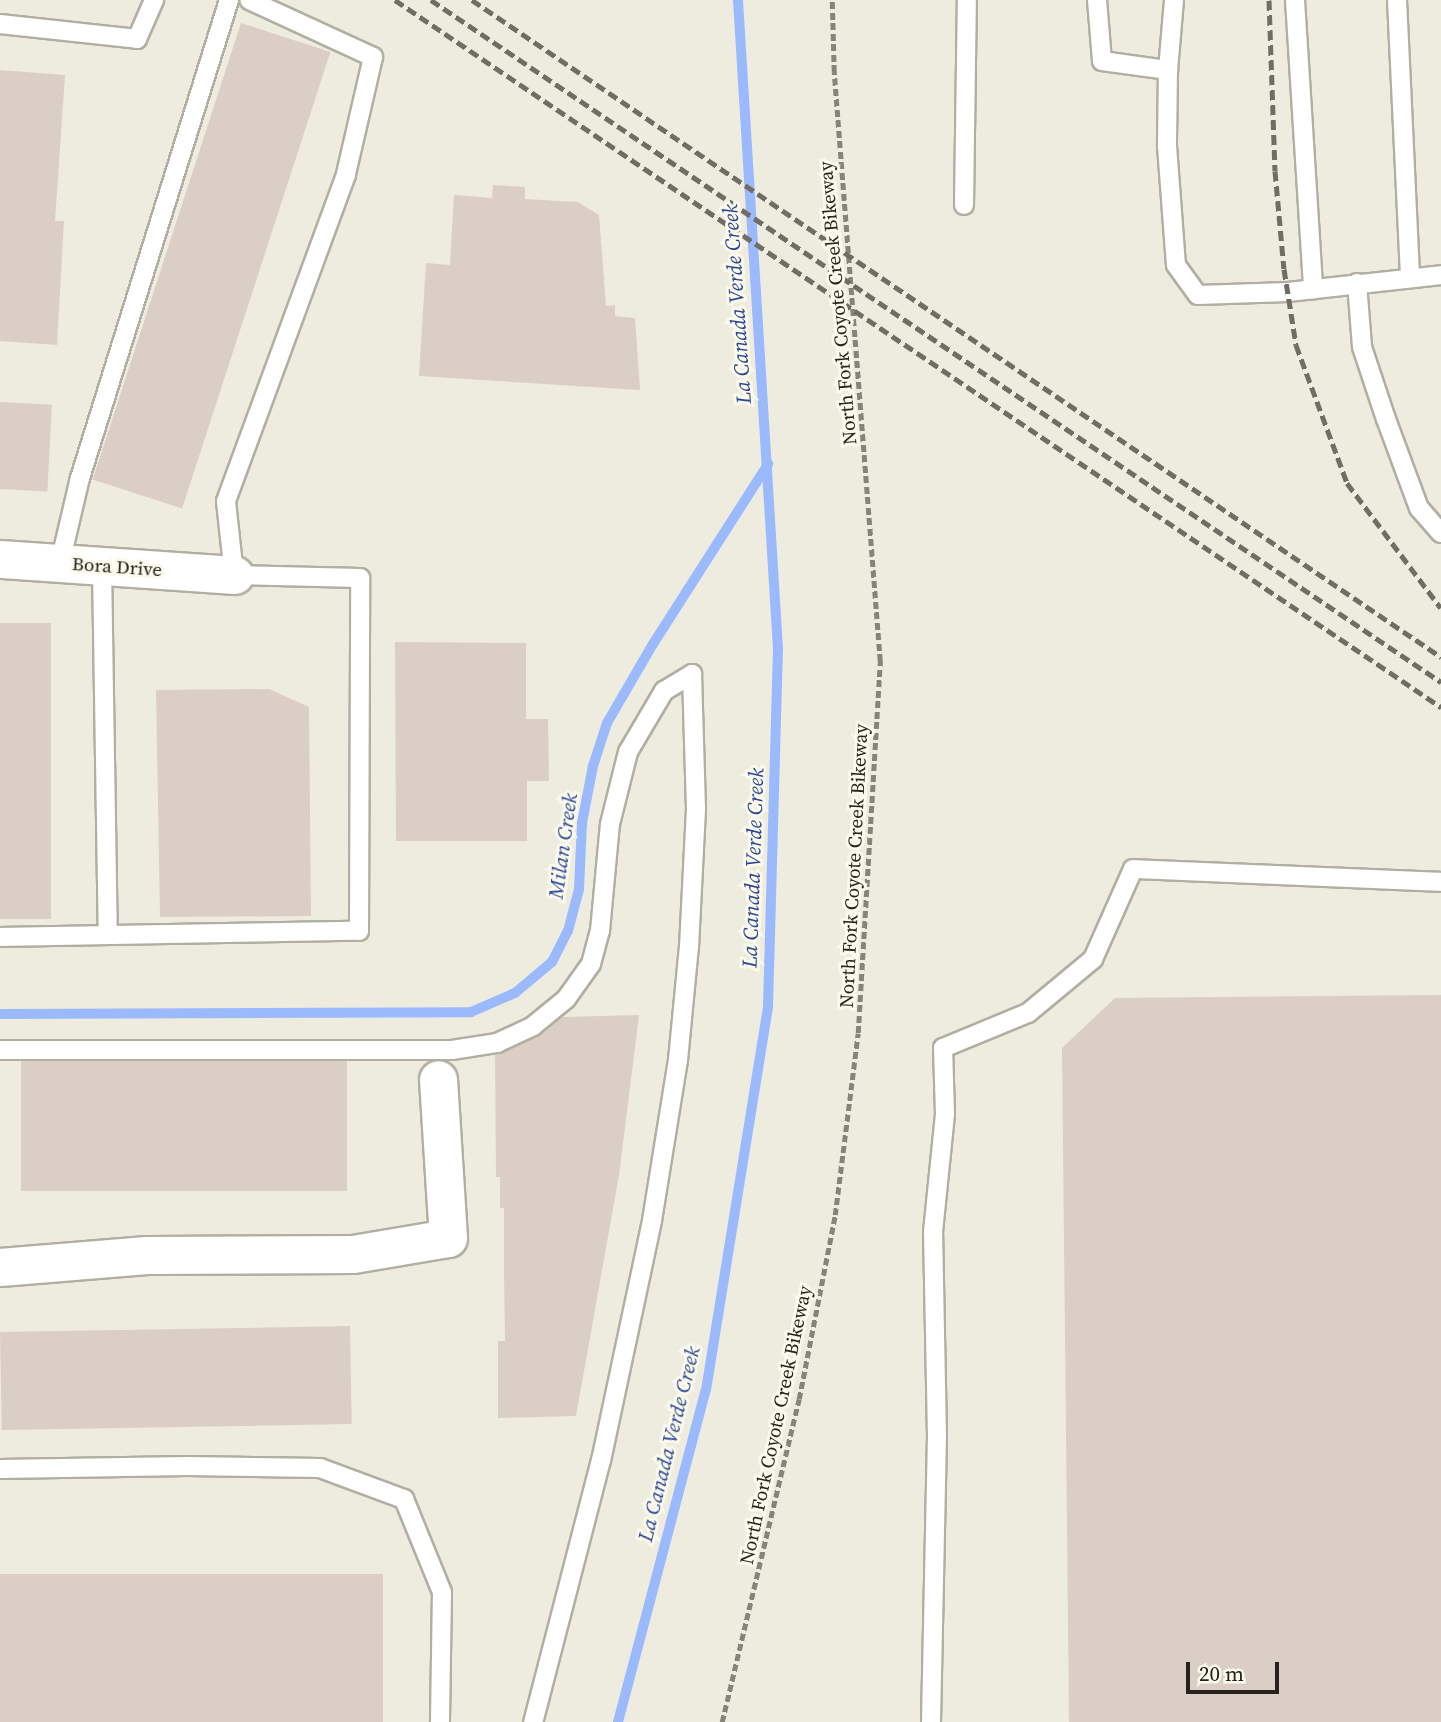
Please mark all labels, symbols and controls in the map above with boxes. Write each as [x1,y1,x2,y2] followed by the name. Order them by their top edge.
[814,160,862,446] street label: North Fork Coyote Creek Bikeway
[717,203,757,405] water label: La Canada Verde Creek
[71,552,163,582] street label: Bora Drive
[835,723,873,1009] street label: North Fork Coyote Creek Bikeway
[737,767,769,969] water label: La Canada Verde Creek
[543,792,583,900] water label: Milan Creek
[735,1284,817,1566] street label: North Fork Coyote Creek Bikeway
[633,1344,705,1544] water label: La Canada Verde Creek
[1189,1648,1282,1692] scale bar
[1199,1659,1244,1688] text: 20 m

